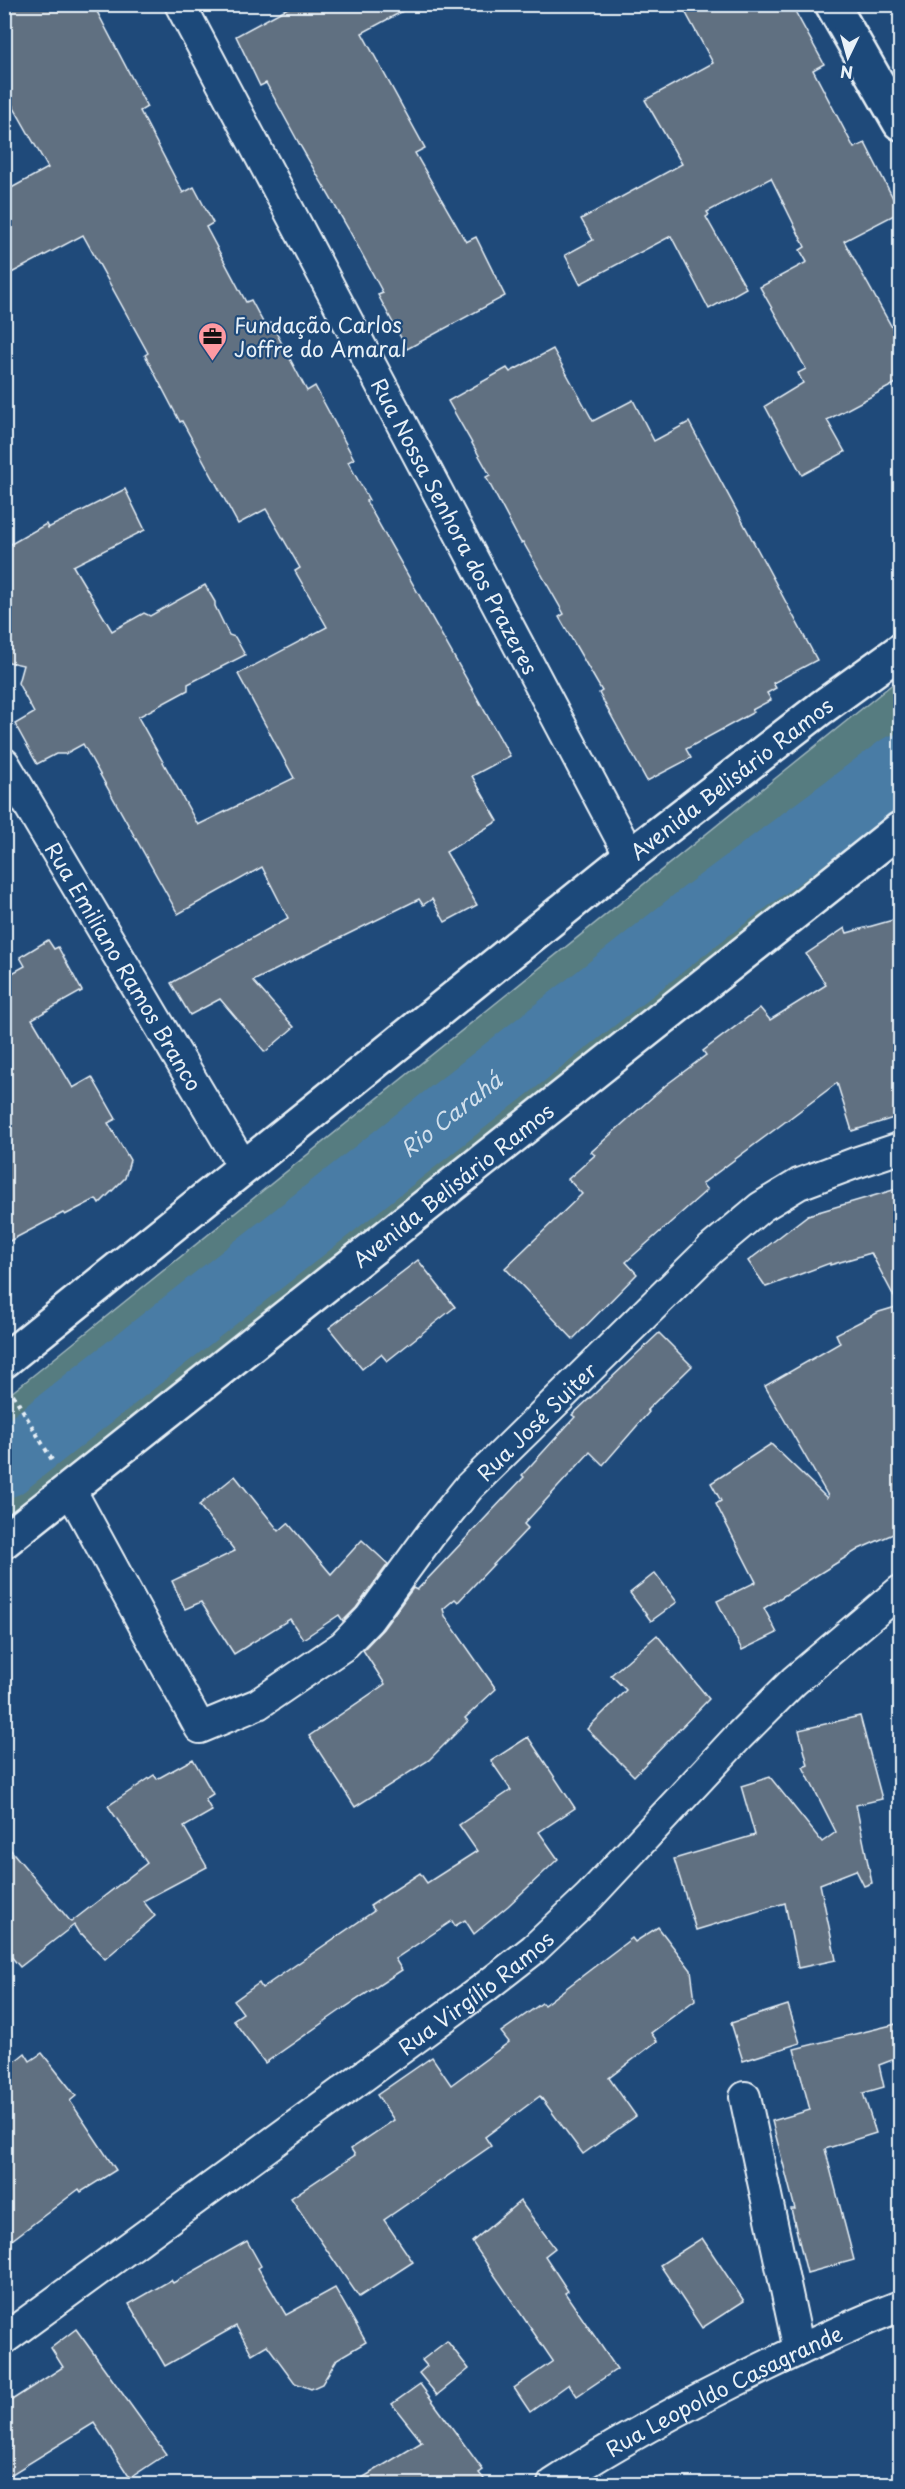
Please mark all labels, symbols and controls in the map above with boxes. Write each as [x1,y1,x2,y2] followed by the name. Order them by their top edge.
[818,27,878,87] north arrow
[839,60,854,85] text: N
[234,308,407,364] place label: Fundação Carlos Joffre do Amaral
[197,320,229,362] office icon: Fundação Carlos Joffre do Amaral
[364,372,547,680] street label: Rua Nossa Senhora dos Prazeres
[623,689,839,867] street label: Avenida Belisário Ramos
[38,836,211,1097] street label: Rua Emiliano Ramos Branco
[392,1062,509,1164] water label: Rio Carahá
[345,1095,560,1275] street label: Avenida Belisário Ramos
[469,1354,604,1488] street label: Rua José Suiter
[391,1923,560,2062] street label: Rua Virgílio Ramos
[599,2316,847,2464] street label: Rua Leopoldo Casagrande

